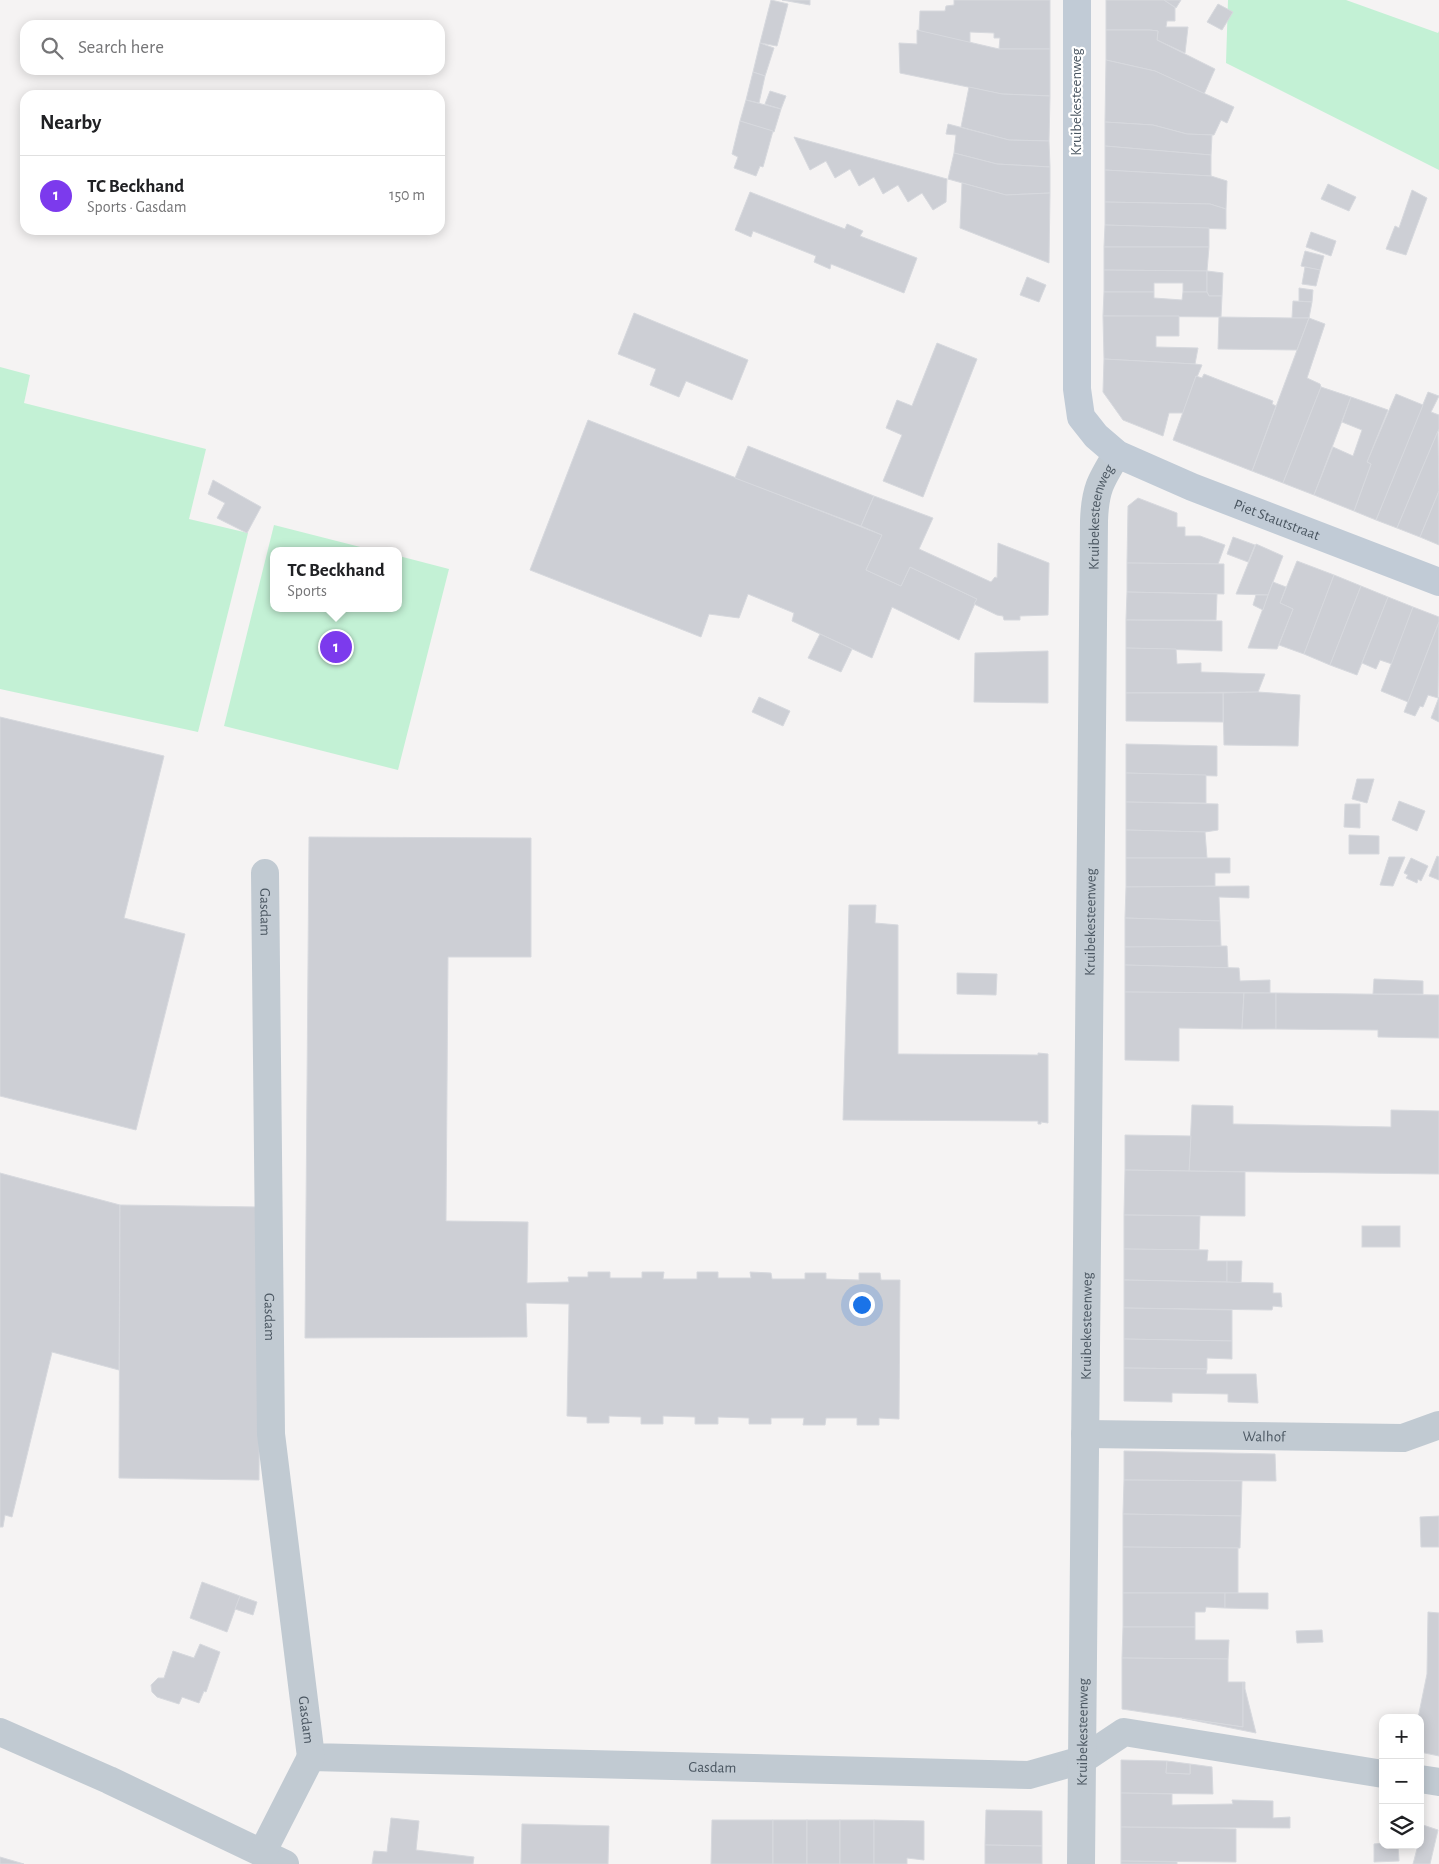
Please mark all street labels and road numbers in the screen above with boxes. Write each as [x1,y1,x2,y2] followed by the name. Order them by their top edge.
[1069,47,1084,156] street label: Kruibekesteenweg
[1087,461,1117,570] street label: Kruibekesteenweg
[1232,497,1322,543] street label: Piet Stautstraat
[1083,867,1099,976] street label: Kruibekesteenweg
[257,888,273,936] street label: Gasdam
[1079,1271,1095,1380] street label: Kruibekesteenweg
[261,1293,277,1341] street label: Gasdam
[1243,1429,1287,1445] street label: Walhof
[1075,1677,1091,1786] street label: Kruibekesteenweg
[296,1695,316,1745] street label: Gasdam
[688,1759,737,1776] street label: Gasdam

